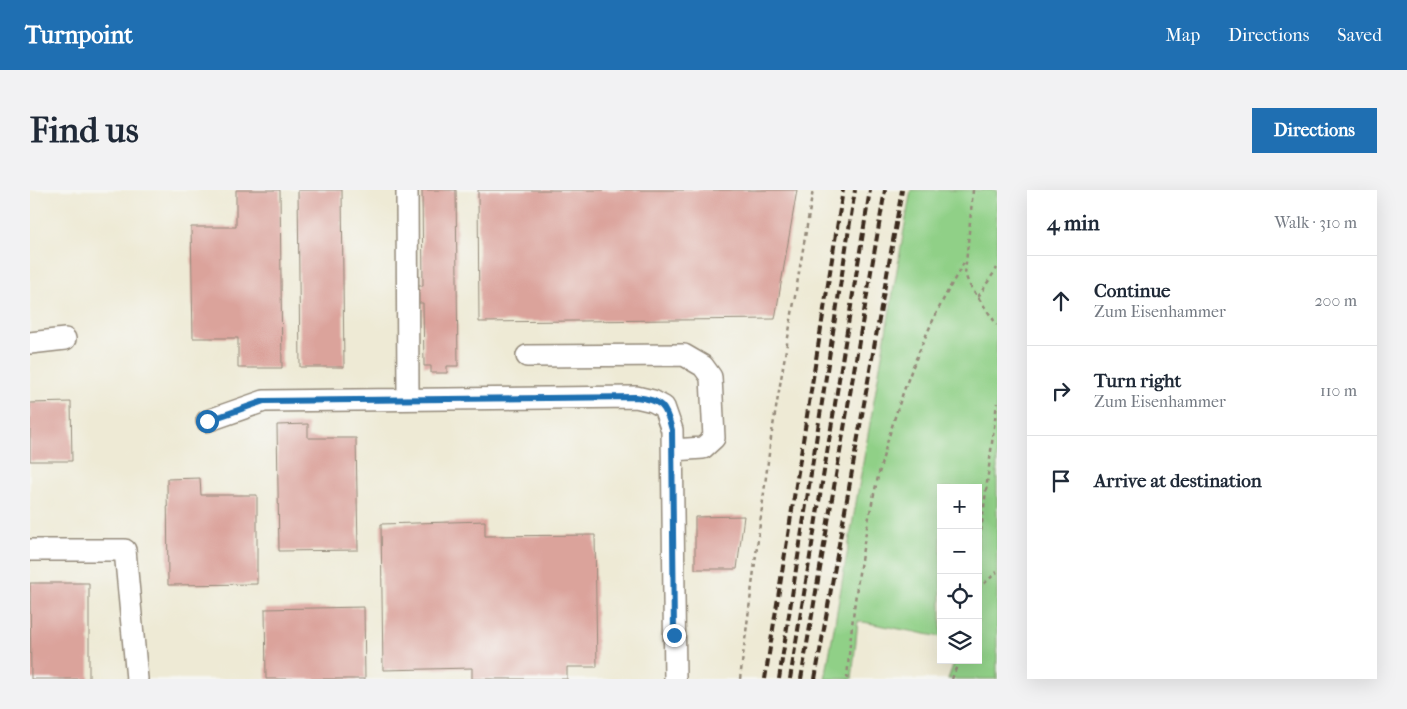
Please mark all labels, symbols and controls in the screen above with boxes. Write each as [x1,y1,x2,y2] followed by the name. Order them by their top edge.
[25,21,133,49] text: Turnpoint
[1166,25,1200,46] text: Map
[1228,25,1309,46] text: Directions
[1337,25,1382,46] text: Saved
[1252,108,1377,153] button: Directions
[30,110,139,151] text: Find us
[1047,211,1100,235] text: 4 min
[1274,213,1357,232] text: Walk · 310 m
[1094,280,1170,302] text: Continue
[1047,287,1075,315] icon: ahead
[1314,291,1357,310] text: 200 m
[1094,302,1226,321] text: Zum Eisenhammer
[1094,370,1181,392] text: Turn right
[1047,377,1075,405] icon: right
[1320,381,1357,400] text: 110 m
[1094,392,1226,411] text: Zum Eisenhammer
[196,410,219,433] route start
[1047,467,1075,495] icon: arrive
[1094,470,1262,492] text: Arrive at destination
[937,484,982,664] map controls
[937,484,982,529] button: +
[937,529,982,574] button: −
[937,574,982,619] button: locate
[937,619,982,664] button: layers
[663,624,686,647] route end

